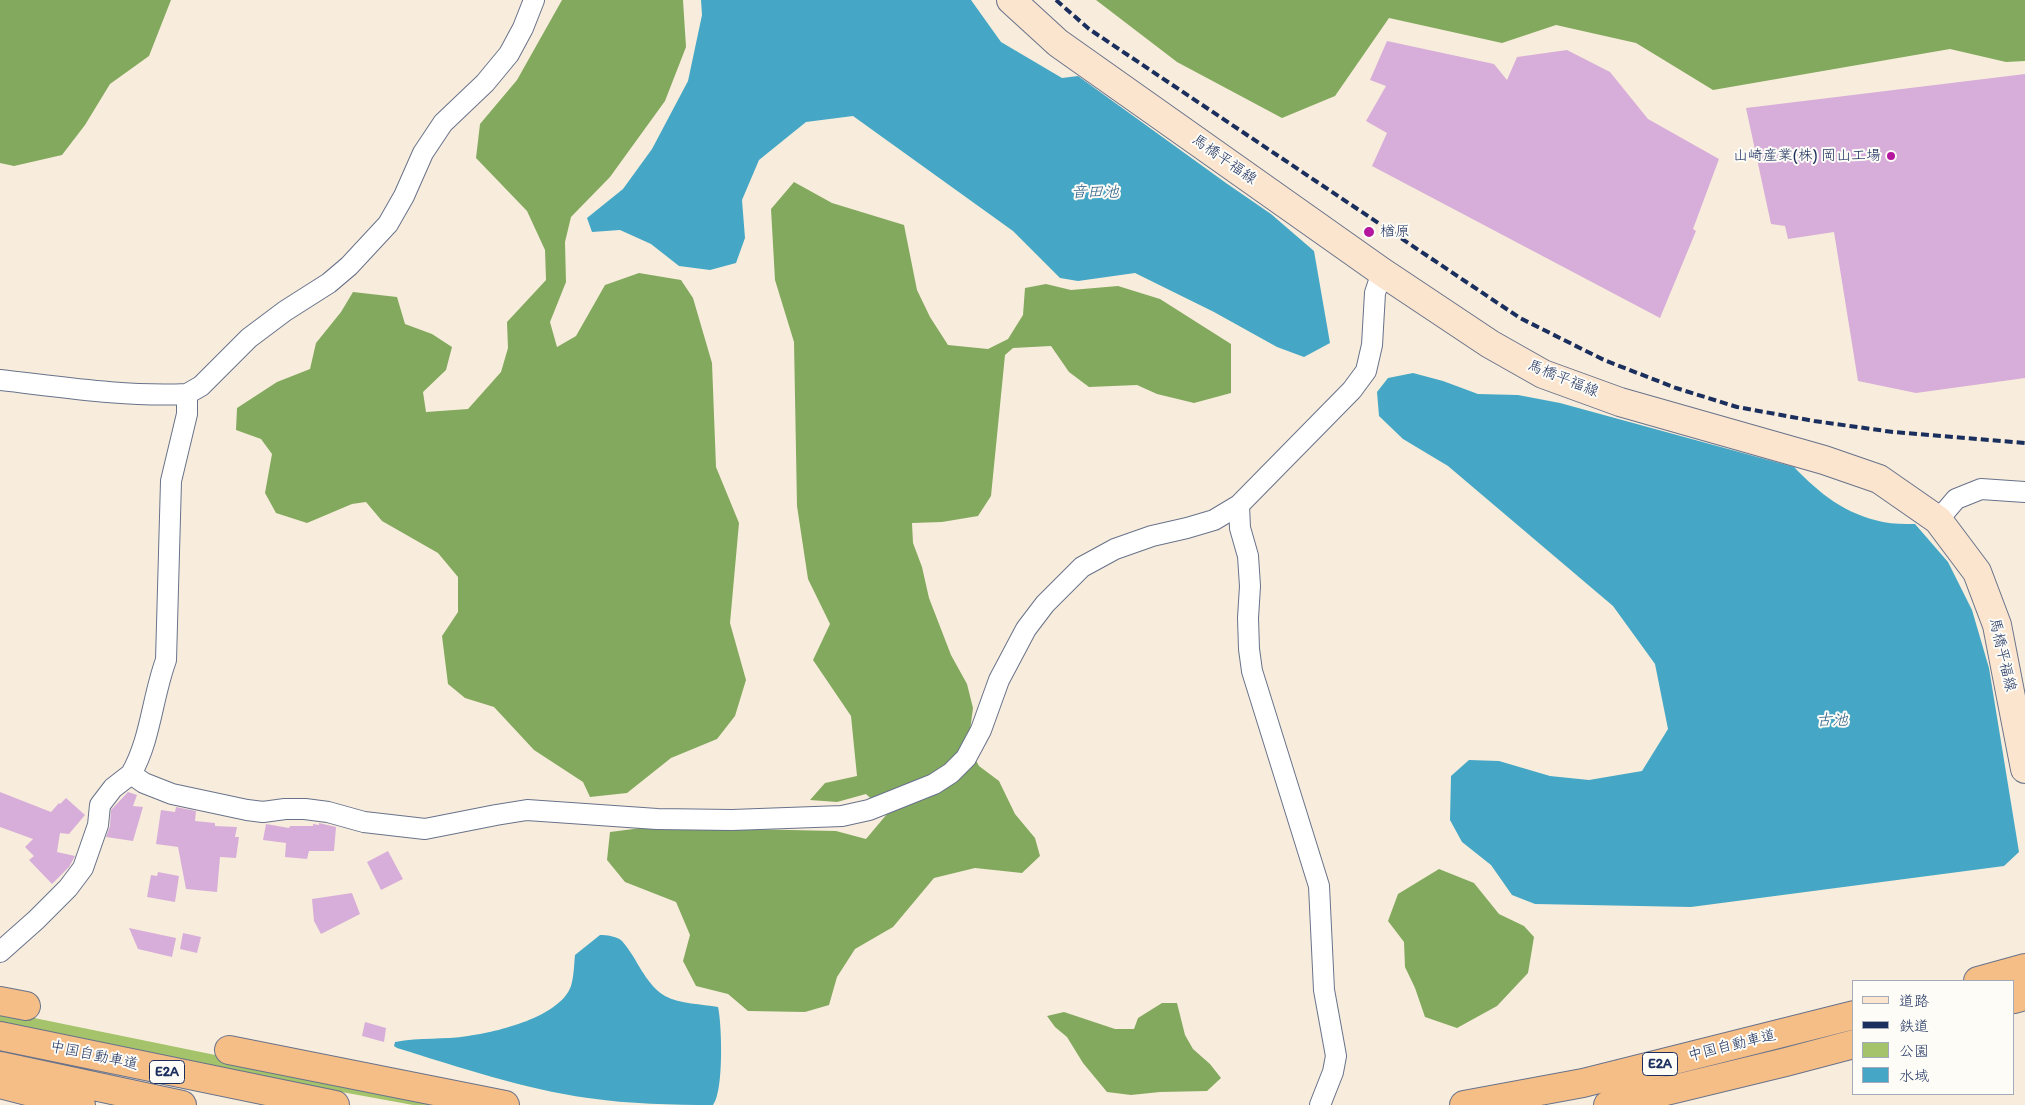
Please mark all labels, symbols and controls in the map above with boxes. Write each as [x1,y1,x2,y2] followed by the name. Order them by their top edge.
[1188,131,1260,189] street label: 馬橋平福線
[1733,147,1881,165] place label: 山崎産業(株) 岡山工場
[1885,150,1897,162] marker: 山崎産業(株) 岡山工場
[1071,183,1119,203] water label: 音田池
[1380,223,1410,241] place label: 楢原
[1362,225,1376,239] marker: 楢原
[1525,357,1601,401] street label: 馬橋平福線
[1985,616,2019,694] street label: 馬橋平福線
[1816,711,1848,731] water label: 古池
[1852,980,2015,1095] legend
[1899,992,1929,1010] text: 道路
[1899,1017,1929,1035] text: 鉄道
[1686,1026,1778,1066] street label: 中国自動車道
[48,1038,140,1074] street label: 中国自動車道
[1899,1042,1929,1060] text: 公園
[1642,1052,1678,1076] road number: E2A
[150,1060,184,1084] road number: E2A
[1899,1067,1929,1085] text: 水域

